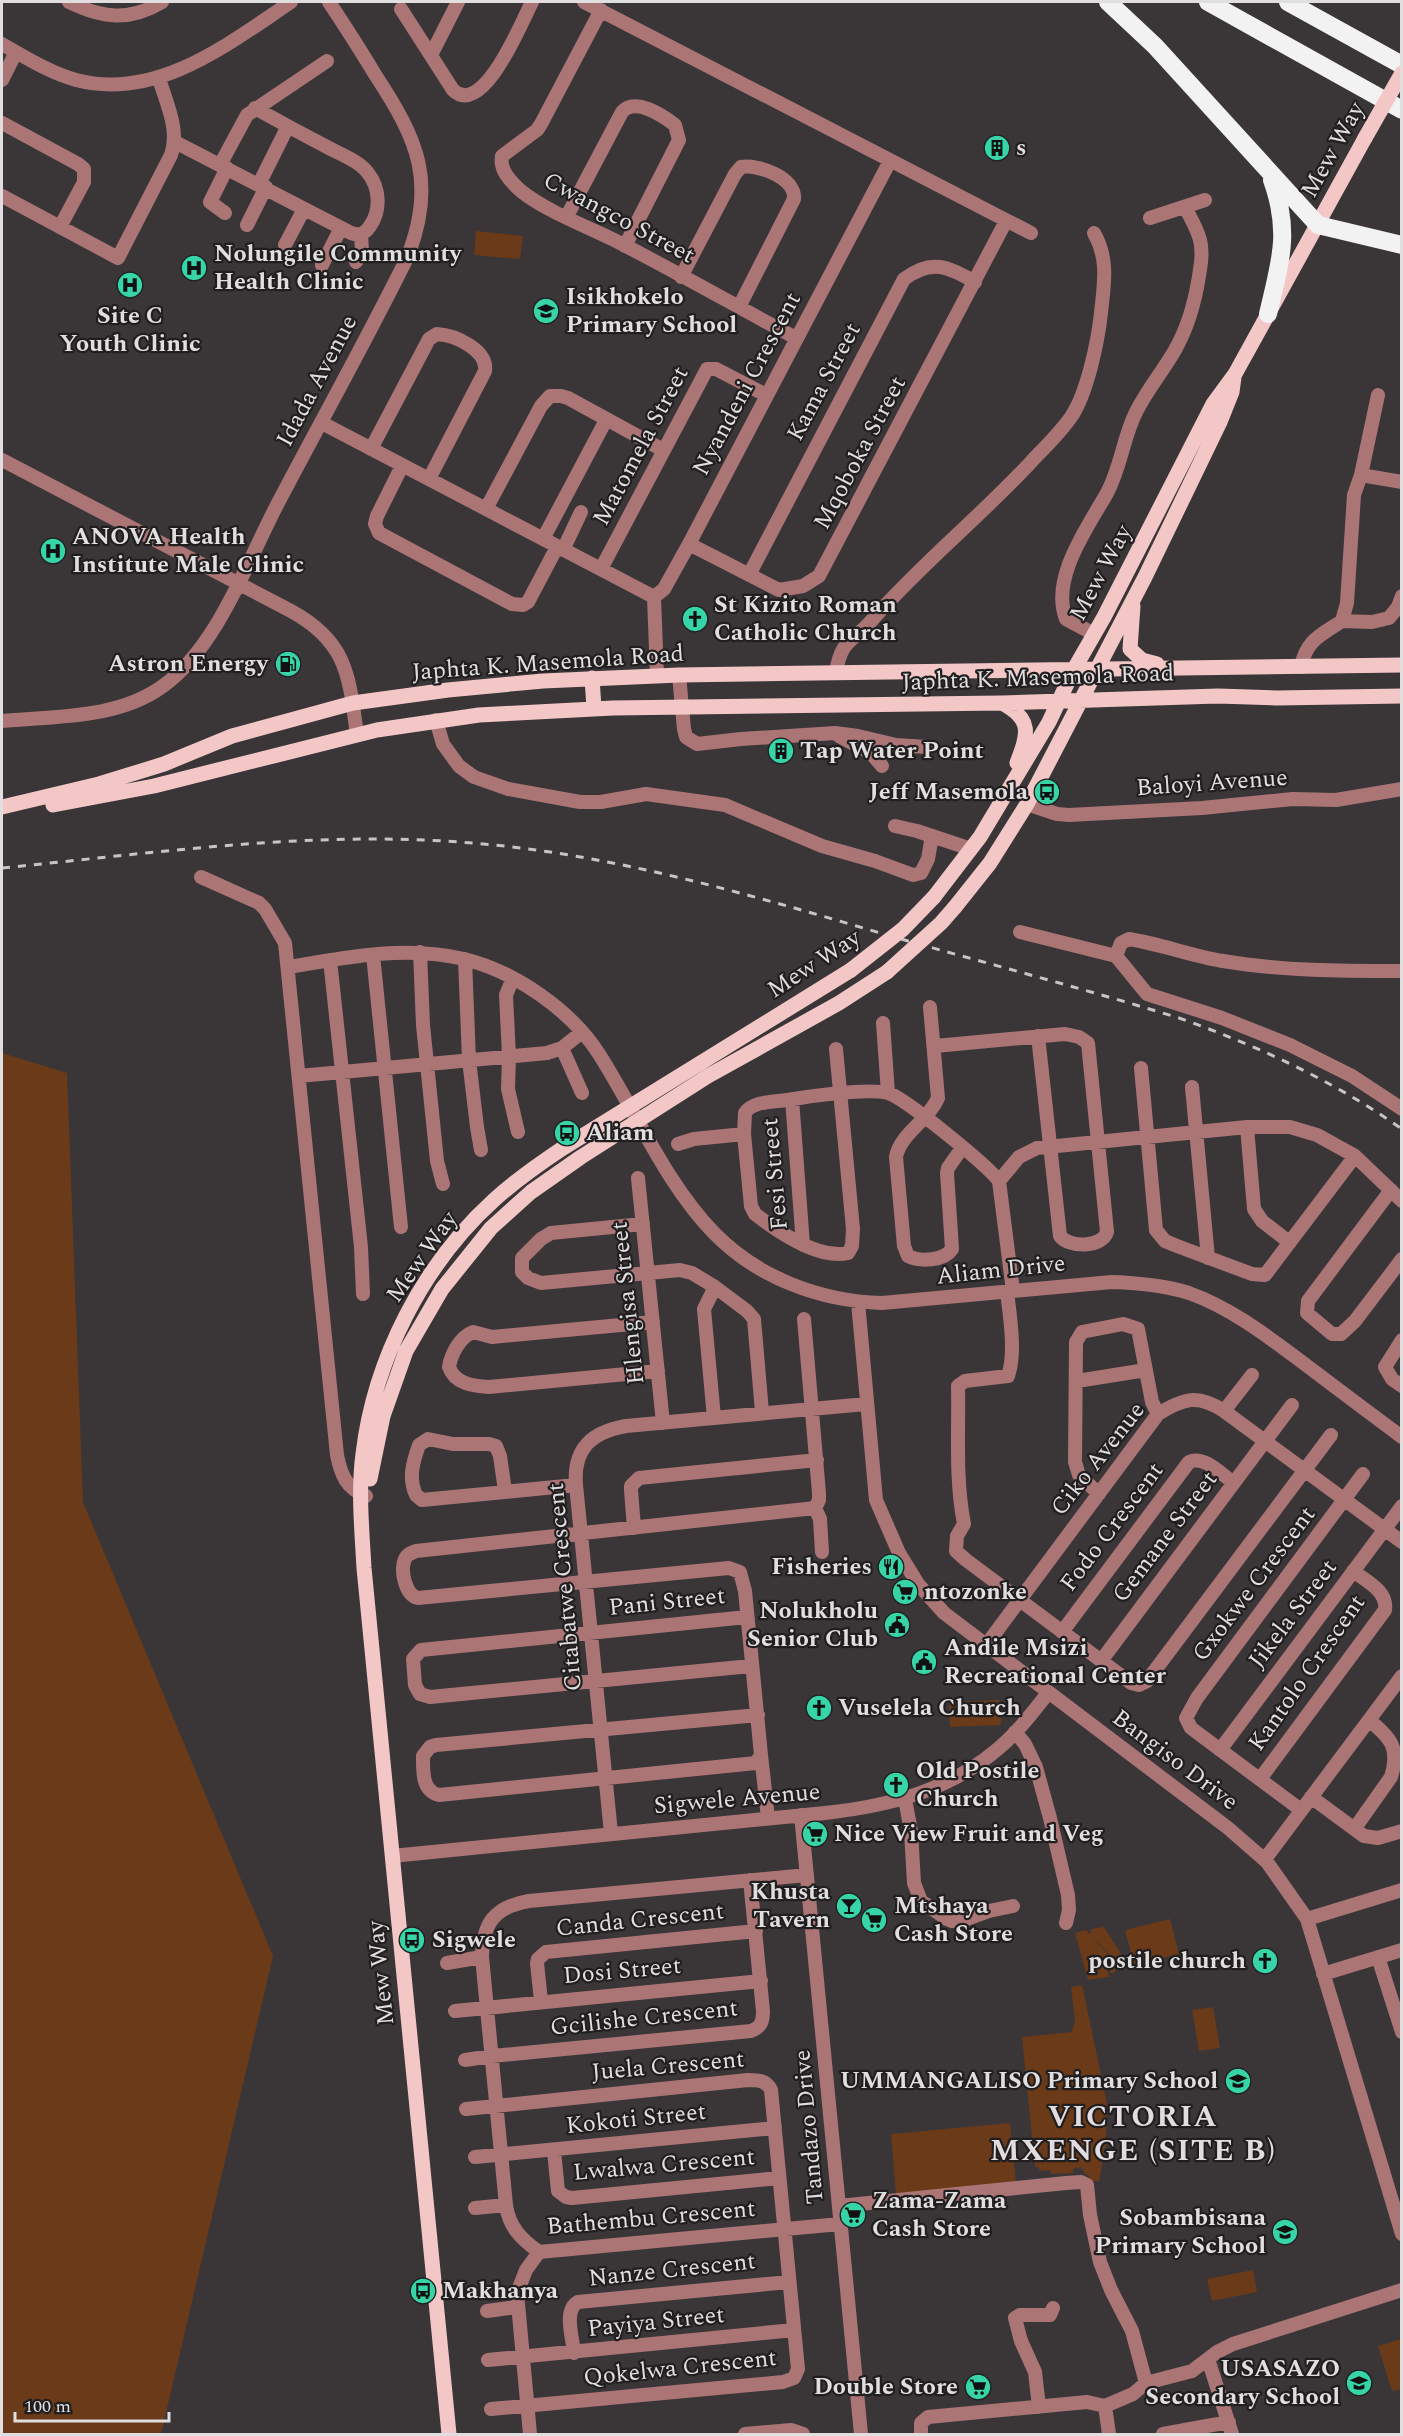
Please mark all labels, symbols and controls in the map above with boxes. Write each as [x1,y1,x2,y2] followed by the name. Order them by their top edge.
[1292,94,1375,205] street label: Mew Way
[1016,130,1027,166] place label: s
[982,133,1012,163] building icon: s
[537,163,701,273] street label: Cwangco Street
[214,236,463,300] place label: Nolungile Community Health Clinic
[179,253,209,283] hospital icon: Nolungile Community Health Clinic
[115,270,145,300] hospital icon: Site C Youth Clinic
[566,279,737,343] place label: Isikhokelo Primary School
[683,286,811,482] street label: Nyandeni Crescent
[531,296,561,326] school or university icon: Isikhokelo Primary School
[59,298,201,362] place label: Site C Youth Clinic
[267,309,367,453] street label: Idada Avenue
[778,316,870,448] street label: Kama Street
[584,360,698,532] street label: Matomela Street
[804,370,916,536] street label: Mqoboka Street
[1060,517,1142,628] street label: Mew Way
[72,519,304,583] place label: ANOVA Health Institute Male Clinic
[38,536,68,566] hospital icon: ANOVA Health Institute Male Clinic
[714,587,897,651] place label: St Kizito Roman Catholic Church
[680,604,710,634] church icon: St Kizito Roman Catholic Church
[411,636,685,690] street label: Japhta K. Masemola Road
[108,646,270,682] place label: Astron Energy
[273,649,303,679] fuel station icon: Astron Energy
[901,655,1175,701] street label: Japhta K. Masemola Road
[800,733,984,769] place label: Tap Water Point
[766,736,796,766] building icon: Tap Water Point
[1135,760,1289,806] street label: Baloyi Avenue
[869,774,1029,810] place label: Jeff Masemola
[1032,777,1062,807] bus stop icon: Jeff Masemola
[760,920,869,1008] street label: Mew Way
[586,1115,655,1151] place label: Aliam
[752,1116,798,1232] street label: Fesi Street
[552,1118,582,1148] bus stop icon: Aliam
[377,1202,468,1310] street label: Mew Way
[602,1220,654,1386] street label: Hlengisa Street
[935,1245,1067,1295] street label: Aliam Drive
[1042,1394,1154,1524] street label: Ciko Avenue
[1051,1455,1173,1599] street label: Fodo Crescent
[1103,1464,1227,1610] street label: Gemane Street
[538,1481,592,1693] street label: Citabatwe Crescent
[1183,1499,1325,1669] street label: Gxokwe Crescent
[771,1549,872,1585] place label: Fisheries
[876,1552,906,1582] restaurant icon: Fisheries
[1240,1552,1346,1676] street label: Jikela Street
[924,1574,1027,1610] place label: ntozonke
[890,1577,920,1607] supermarket icon: ntozonke
[607,1578,727,1626] street label: Pani Street
[1239,1587,1375,1759] street label: Kantolo Crescent
[747,1593,878,1657] place label: Nolukholu Senior Club
[882,1610,912,1640] public building icon: Nolukholu Senior Club
[944,1630,1167,1694] place label: Andile Msizi Recreational Center
[909,1647,939,1677] public building icon: Andile Msizi Recreational Center
[838,1690,1021,1726] place label: Vuselela Church
[804,1693,834,1723] church icon: Vuselela Church
[1104,1700,1246,1820] street label: Bangiso Drive
[916,1753,1039,1817] place label: Old Postile Church
[881,1770,911,1800] church icon: Old Postile Church
[652,1774,822,1824] street label: Sigwele Avenue
[834,1816,1104,1852] place label: Nice View Fruit and Veg
[800,1819,830,1849] supermarket icon: Nice View Fruit and Veg
[751,1874,831,1938] place label: Khusta Tavern
[894,1888,1013,1952] place label: Mtshaya Cash Store
[834,1891,864,1921] bar icon: Khusta Tavern
[554,1893,726,1947] street label: Canda Crescent
[859,1905,889,1935] supermarket icon: Mtshaya Cash Store
[357,1917,404,2027] street label: Mew Way
[432,1922,516,1958] place label: Sigwele
[397,1925,427,1955] bus stop icon: Sigwele
[1088,1943,1246,1979] place label: postile church
[1250,1946,1280,1976] church icon: postile church
[561,1948,683,1994] street label: Dosi Street
[548,1990,740,2046] street label: Gcilishe Crescent
[590,2041,746,2091] street label: Juela Crescent
[784,2048,834,2206] street label: Tandazo Drive
[840,2063,1218,2099] place label: UMMANGALISO Primary School
[1223,2066,1253,2096] school or university icon: UMMANGALISO Primary School
[564,2094,708,2144] street label: Kokoti Street
[990,2094,1276,2174] district label: VICTORIA MXENGE (SITE B)
[572,2139,756,2191] street label: Lwalwa Crescent
[872,2183,1007,2247] place label: Zama-Zama Cash Store
[545,2191,757,2245] street label: Bathembu Crescent
[838,2200,868,2230] supermarket icon: Zama-Zama Cash Store
[1095,2200,1267,2264] place label: Sobambisana Primary School
[1270,2217,1300,2247] school or university icon: Sobambisana Primary School
[587,2243,757,2297] street label: Nanze Crescent
[442,2273,559,2309] place label: Makhanya
[408,2276,438,2306] bus stop icon: Makhanya
[586,2297,726,2347] street label: Payiya Street
[582,2340,778,2396] street label: Qokelwa Crescent
[1145,2351,1340,2415] place label: USASAZO Secondary School
[1344,2368,1374,2398] school or university icon: USASAZO Secondary School
[813,2369,958,2405] place label: Double Store
[963,2372,993,2402] supermarket icon: Double Store
[15,2385,170,2423] scale bar
[24,2393,71,2420] text: 100 m

